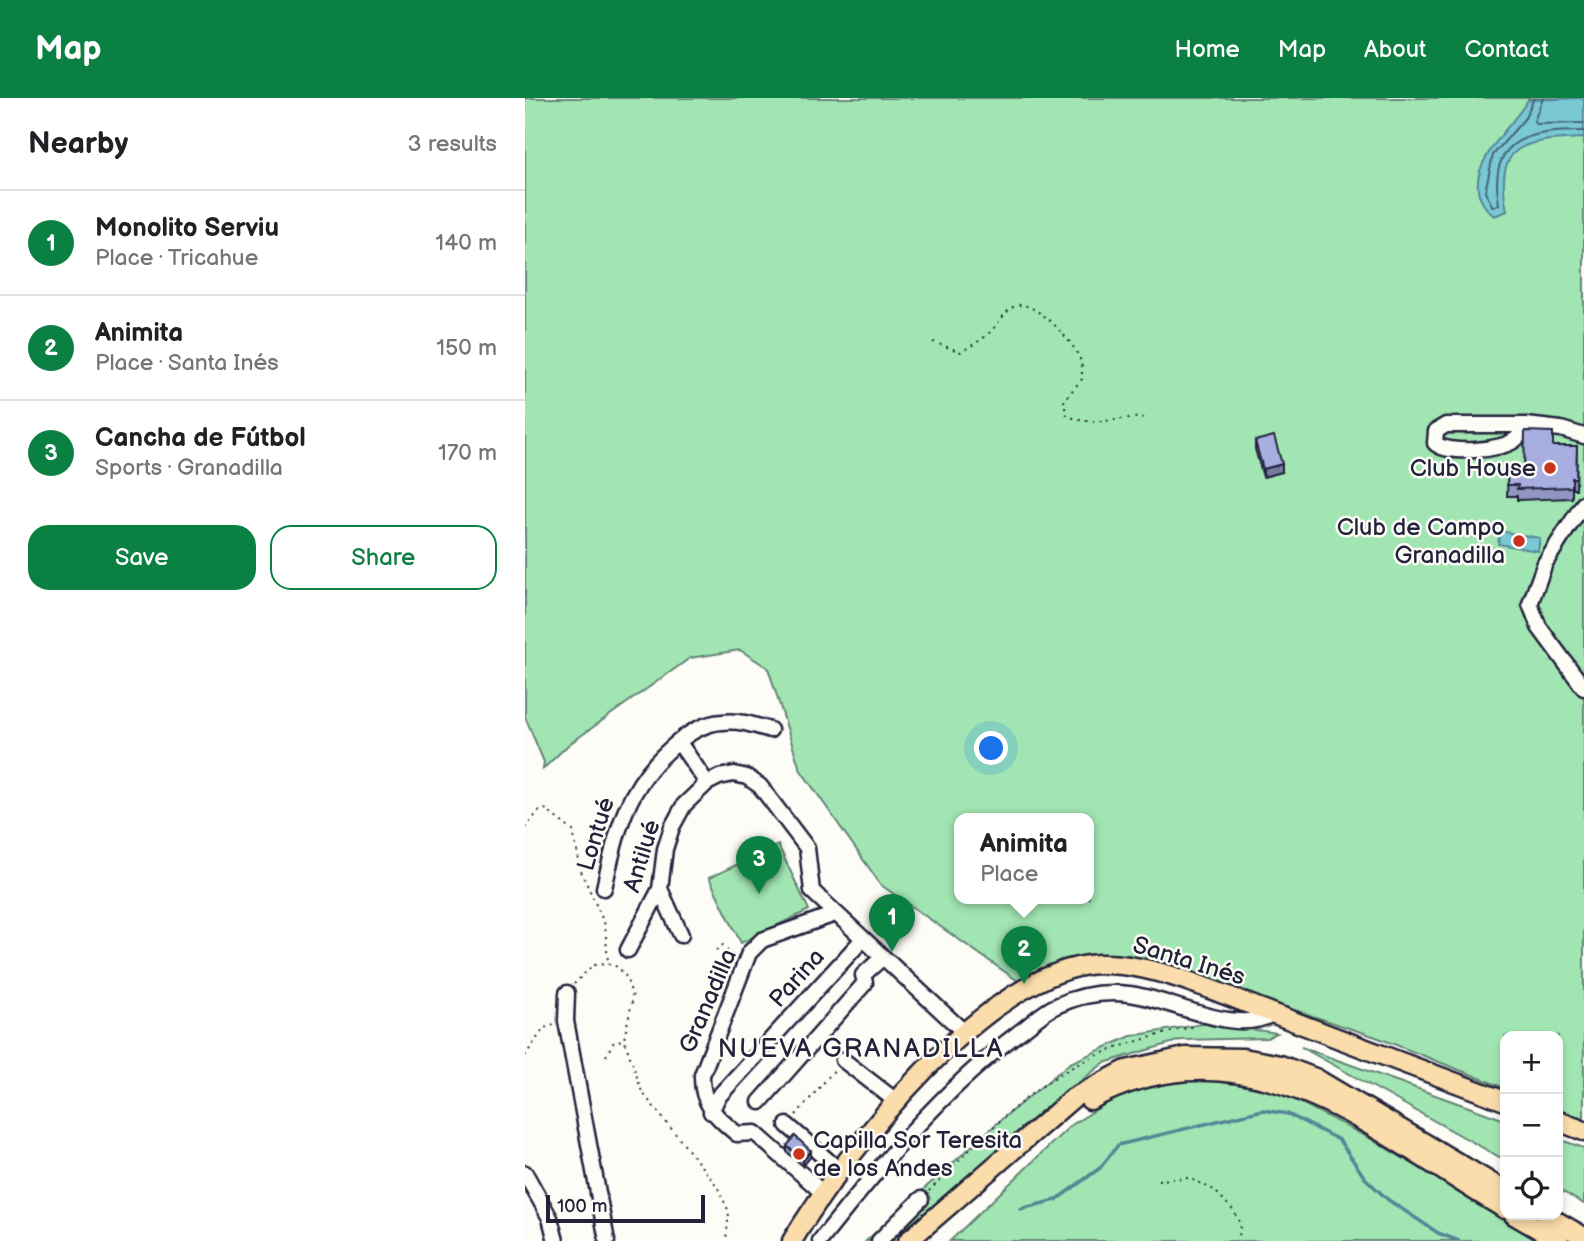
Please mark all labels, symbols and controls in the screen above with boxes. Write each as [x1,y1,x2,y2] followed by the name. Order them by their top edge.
[35,29,101,69] text: Map
[1175,35,1240,64] text: Home
[1278,35,1326,64] text: Map
[1364,35,1426,64] text: About
[1464,35,1549,64] text: Contact
[28,126,128,162] text: Nearby
[408,130,497,158] text: 3 results
[95,213,279,244] text: Monolito Serviu
[46,229,56,257] text: 1
[435,229,497,257] text: 140 m
[95,244,258,272] text: Place · Tricahue
[95,318,183,349] text: Animita
[44,334,58,362] text: 2
[436,334,497,362] text: 150 m
[95,349,279,377] text: Place · Santa Inés
[95,423,306,454] text: Cancha de Fútbol
[44,439,58,467] text: 3
[438,439,497,467] text: 170 m
[95,454,283,482] text: Sports · Granadilla
[1410,454,1536,483] place label: Club House
[1542,460,1558,476] marker: Club House
[1337,513,1505,570] place label: Club de Campo Granadilla
[28,525,256,590] button: Save
[270,525,497,590] button: Share
[1511,533,1527,549] marker: Club de Campo Granadilla
[974,731,1008,765] your location
[571,794,621,874] street label: Lontué
[954,813,1094,904] popup
[617,816,667,896] street label: Antilué
[980,829,1068,860] text: Animita
[736,836,782,894] pin: 3
[980,860,1038,888] text: Place
[869,894,915,952] pin: 1
[1001,926,1047,984] pin: 2
[1129,930,1249,992] street label: Santa Inés
[763,943,831,1013] street label: Parina
[673,945,743,1057] street label: Granadilla
[1500,1031,1563,1220] map controls
[1500,1031,1563,1094] button: +
[718,1034,1004,1065] district label: NUEVA GRANADILLA
[1500,1094,1563,1157] button: −
[813,1126,1022,1183] place label: Capilla Sor Teresita de los Andes
[791,1146,807,1162] marker: Capilla Sor Teresita de los Andes
[1500,1157,1563,1220] button: locate
[546,1192,705,1224] scale bar
[557,1195,608,1218] text: 100 m

